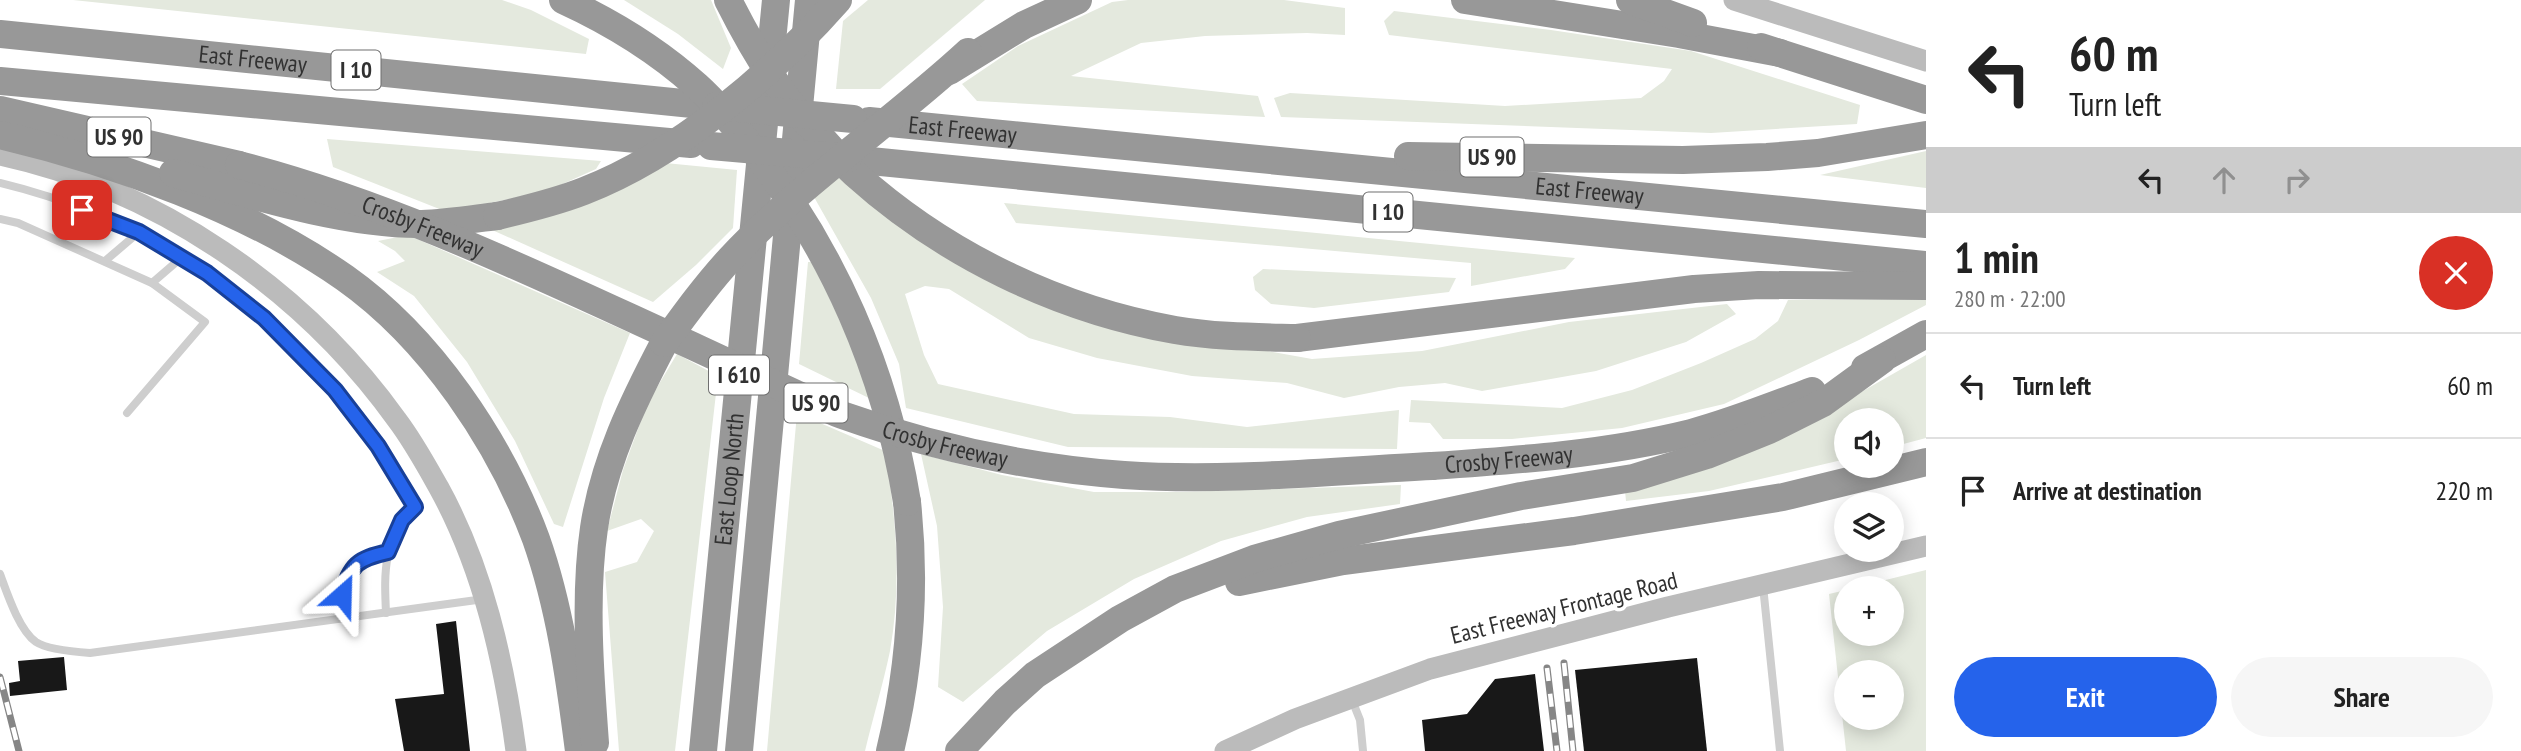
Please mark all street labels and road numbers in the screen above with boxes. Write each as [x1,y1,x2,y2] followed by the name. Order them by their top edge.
[197,38,308,80] street label: East Freeway
[332,50,380,90] road number: I 10
[907,109,1018,150] street label: East Freeway
[88,118,150,156] road number: US 90
[1460,138,1524,176] road number: US 90
[1534,170,1645,211] street label: East Freeway
[358,188,488,265] street label: Crosby Freeway
[1364,192,1412,232] road number: I 10
[709,356,769,394] road number: I 610
[784,384,848,422] road number: US 90
[707,412,751,547] street label: East Loop North
[879,413,1010,474] street label: Crosby Freeway
[1444,438,1574,480] street label: Crosby Freeway
[1447,564,1681,651] street label: East Freeway Frontage Road

